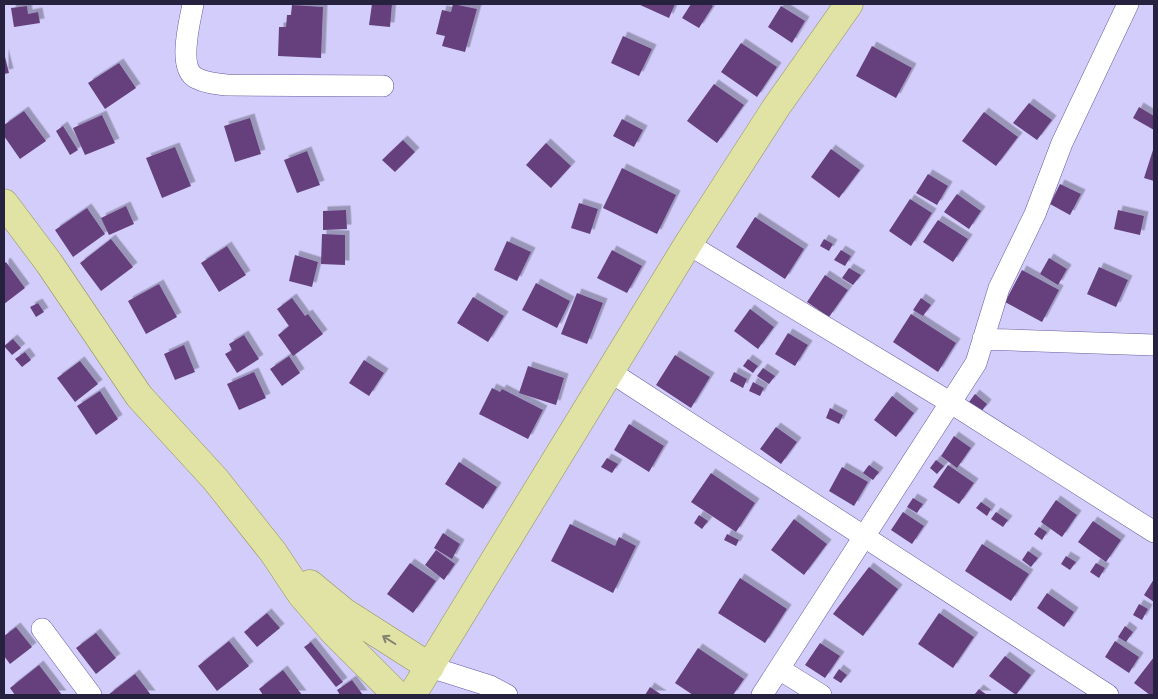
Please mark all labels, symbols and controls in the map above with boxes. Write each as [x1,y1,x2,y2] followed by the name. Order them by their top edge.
[382,635,396,645] one-way arrow

